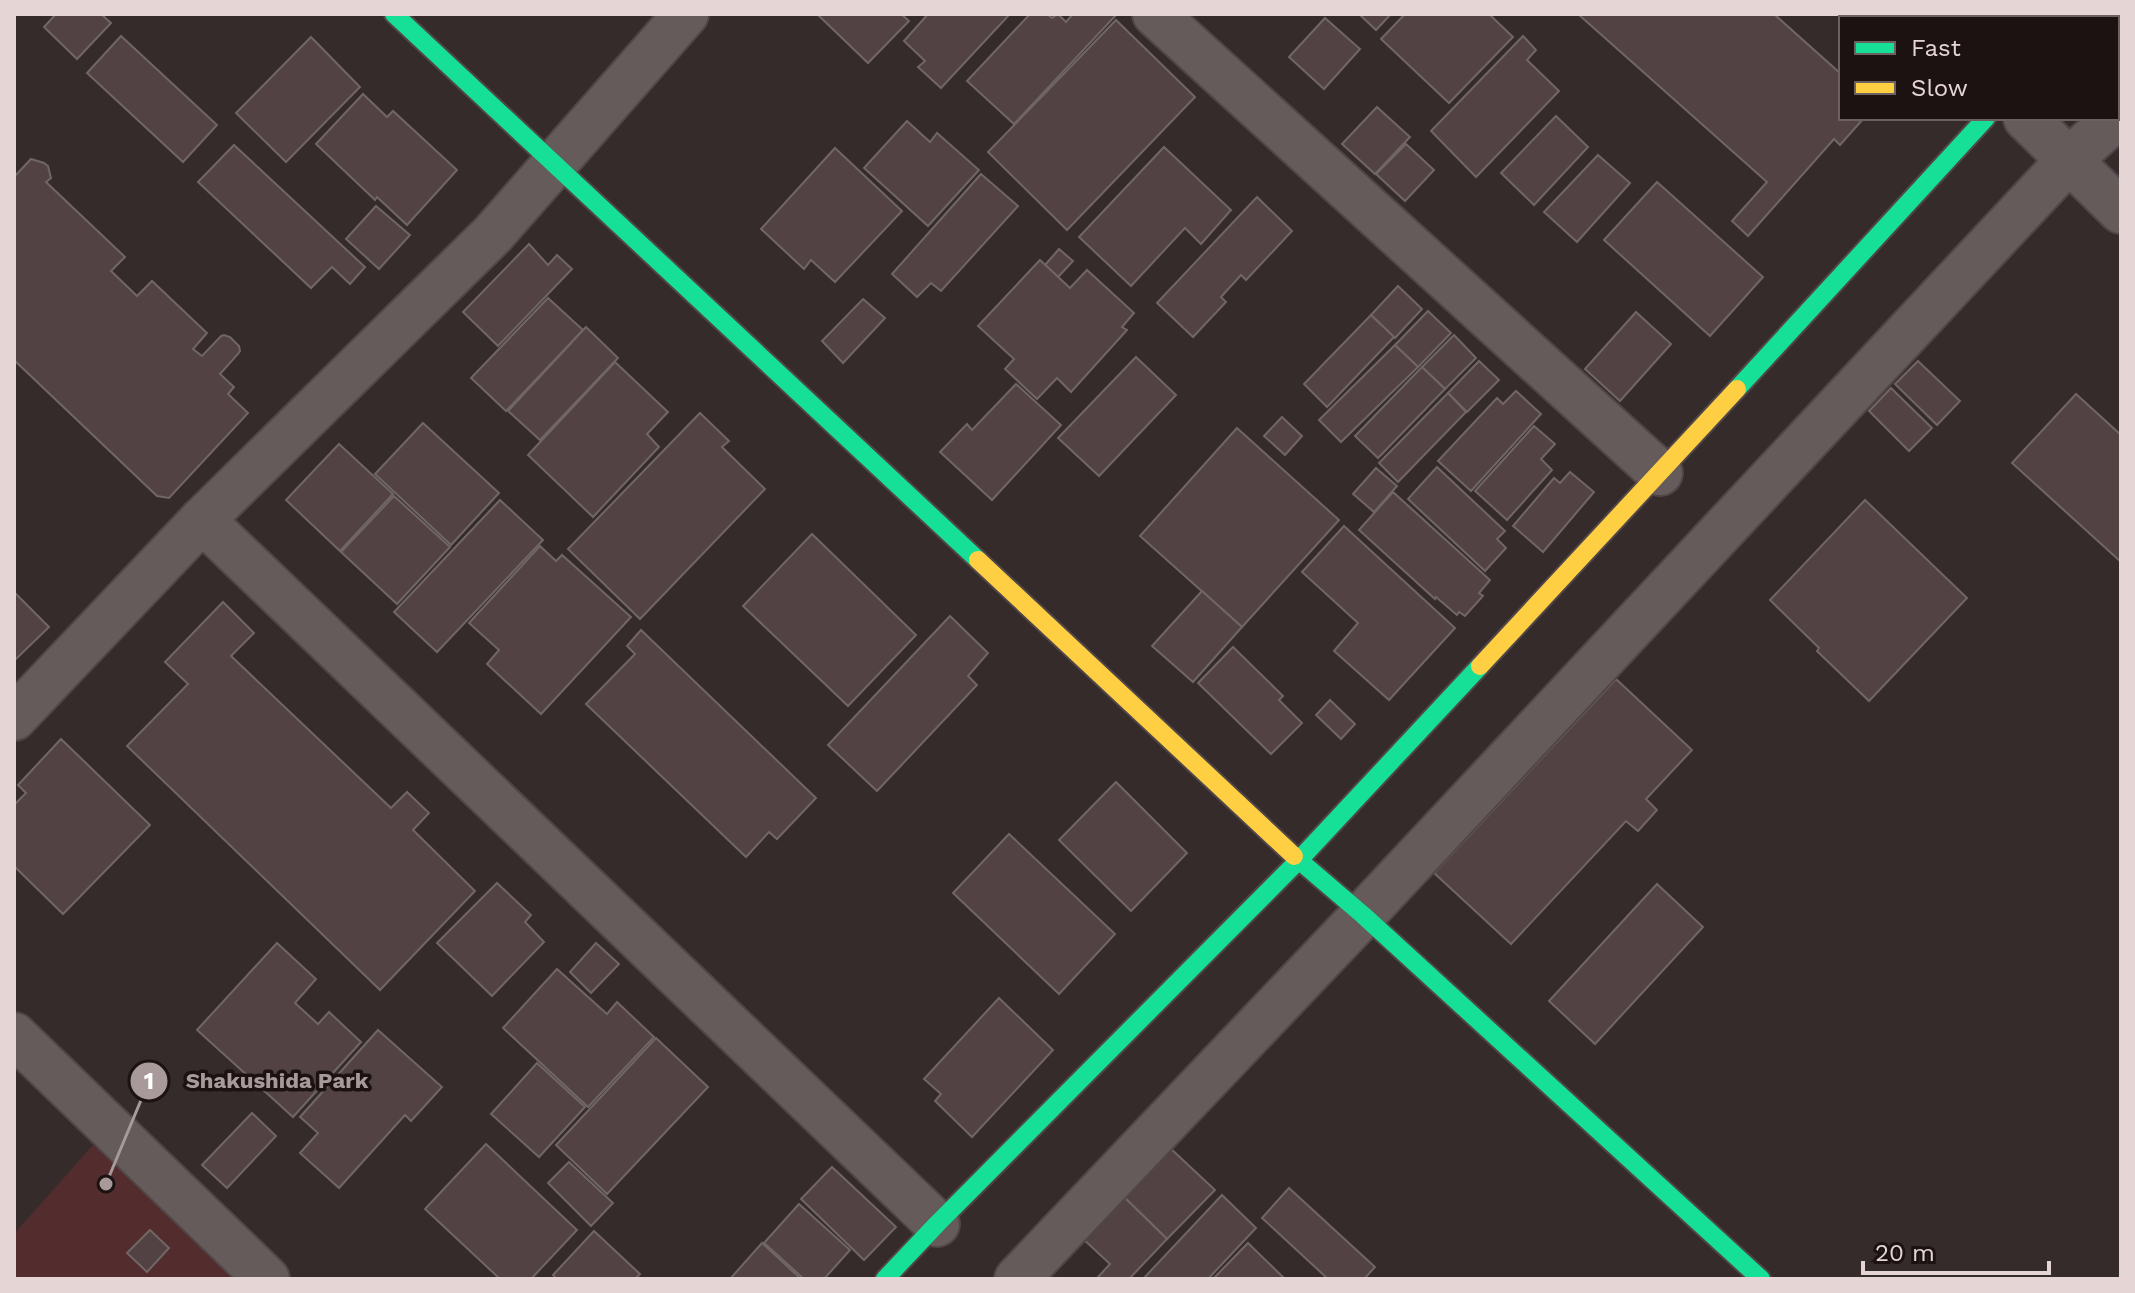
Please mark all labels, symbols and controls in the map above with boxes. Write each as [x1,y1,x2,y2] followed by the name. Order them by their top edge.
[1839,16,2119,120] legend
[1911,34,1961,62] text: Fast
[1911,74,1968,102] text: Slow
[129,1058,384,1104] callout: Shakushida Park
[144,1067,154,1095] text: 1
[186,1068,369,1093] text: Shakushida Park
[1863,1225,2049,1275] scale bar
[1875,1239,1935,1267] text: 20 m

